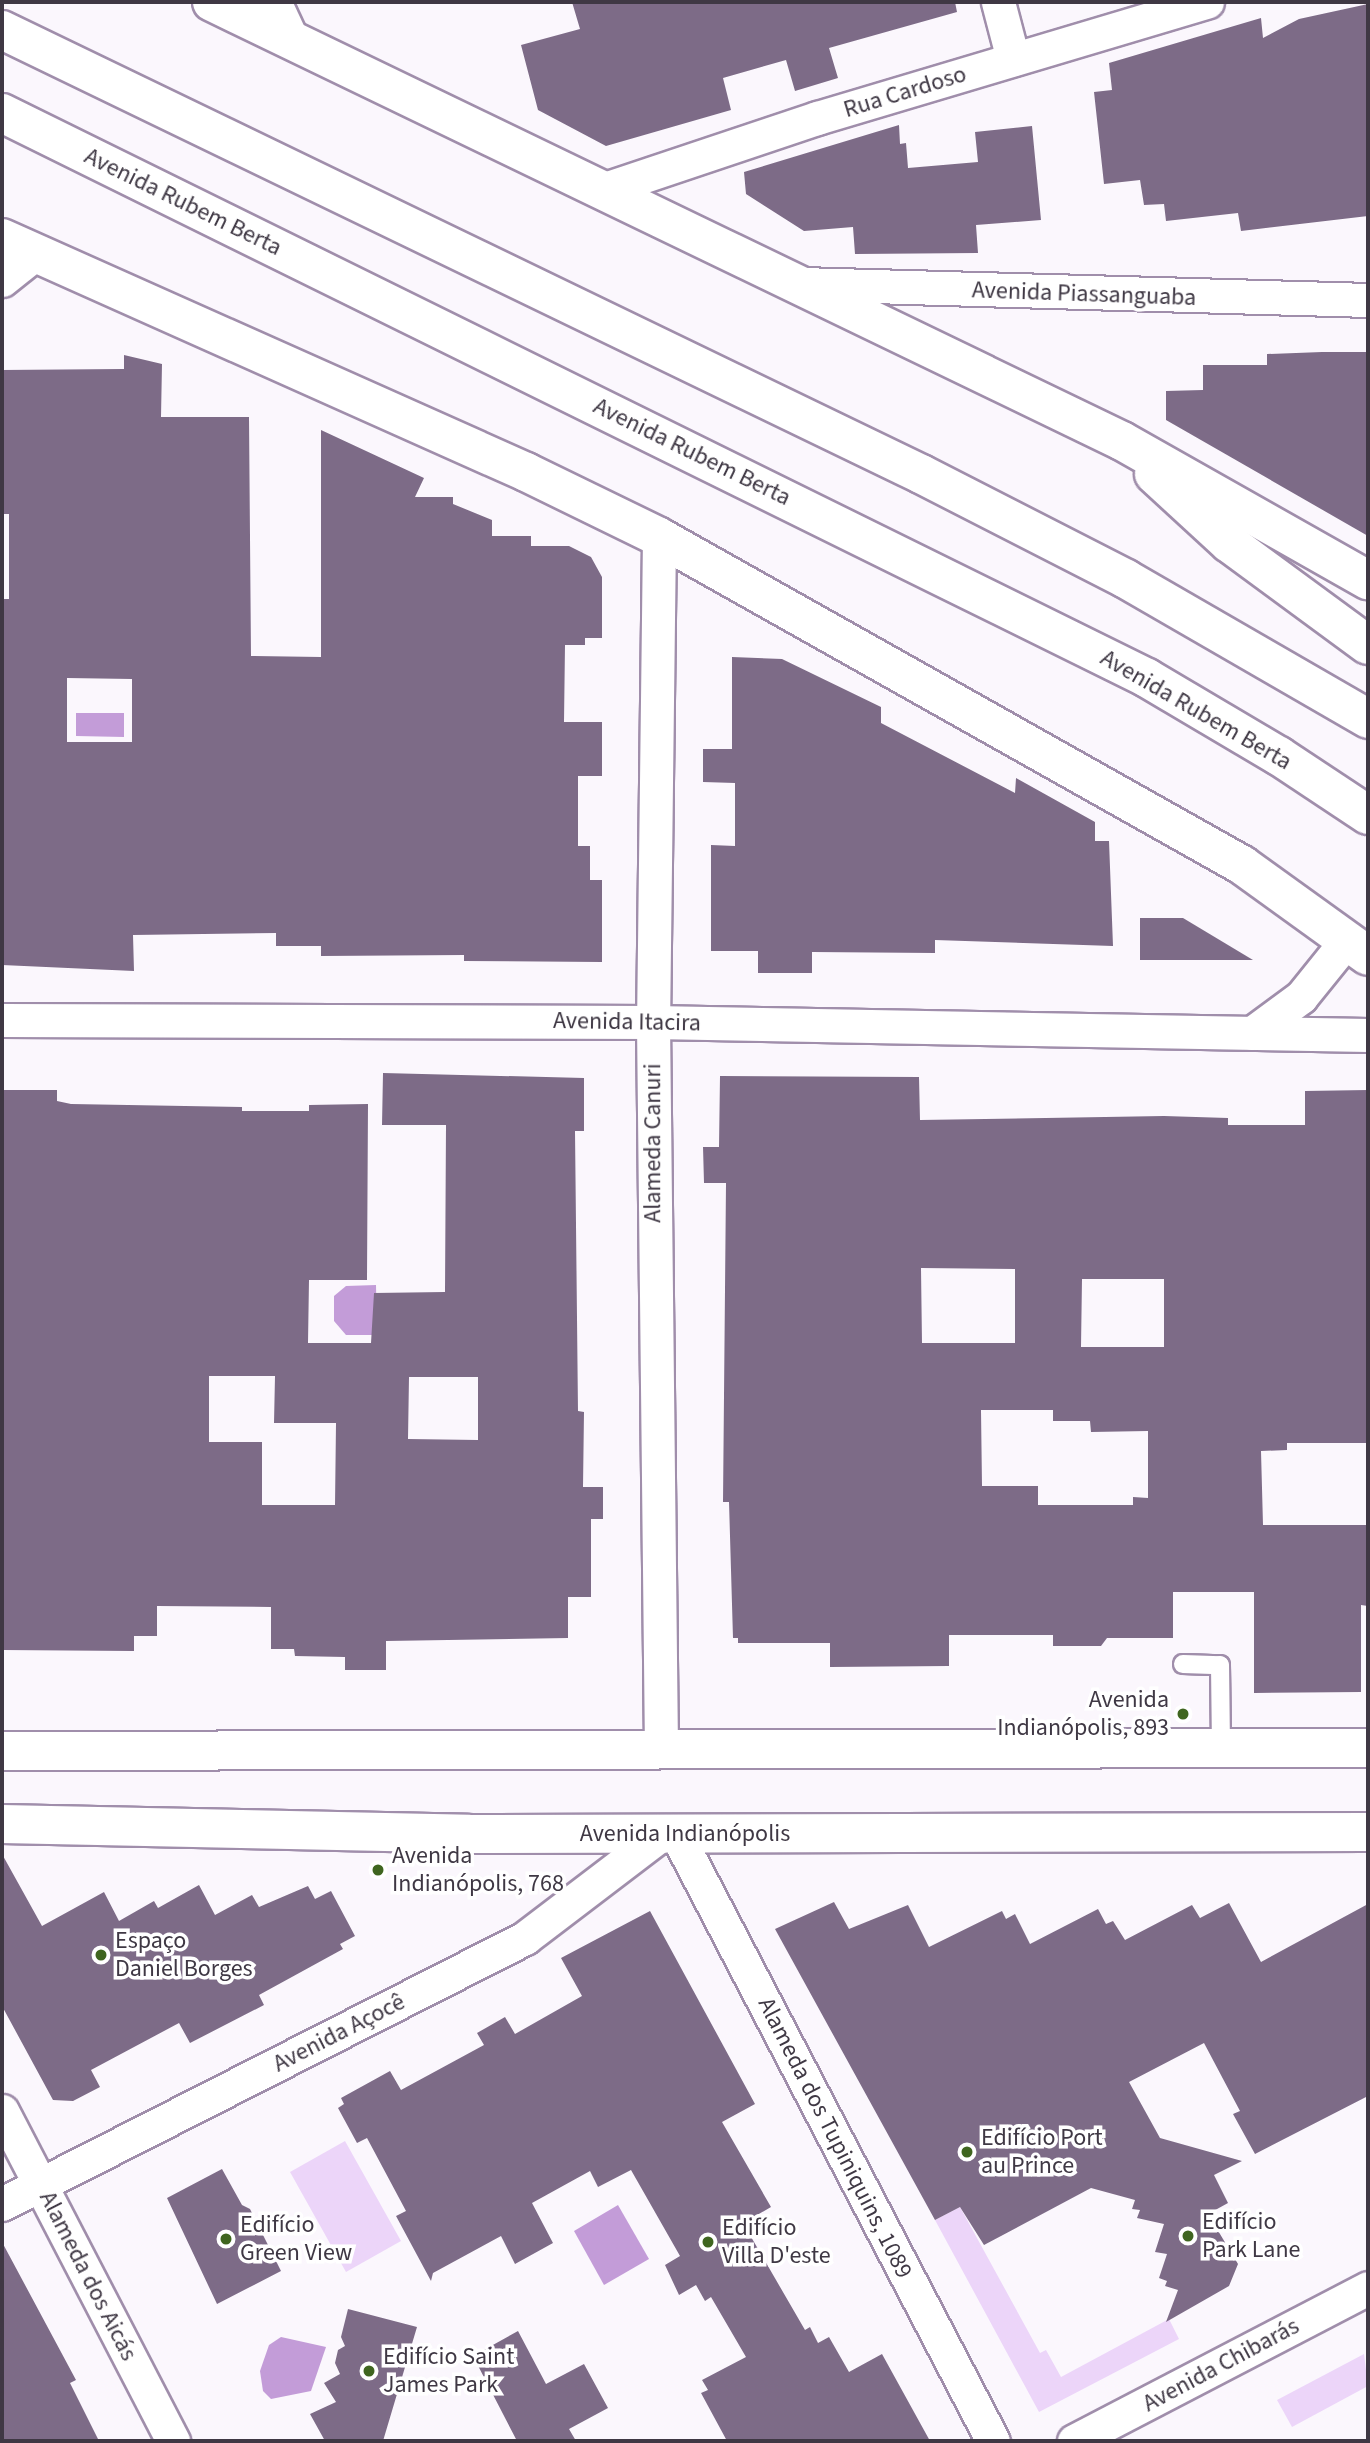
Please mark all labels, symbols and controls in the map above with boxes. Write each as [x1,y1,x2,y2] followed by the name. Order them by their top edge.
[840,60,970,124] street label: Rua Cardoso
[80,142,286,262] street label: Avenida Rubem Berta
[971,276,1197,312] street label: Avenida Piassanguaba
[589,392,795,512] street label: Avenida Rubem Berta
[1095,644,1297,776] street label: Avenida Rubem Berta
[553,1006,701,1038] street label: Avenida Itacira
[639,1063,667,1223] street label: Alameda Canuri
[997,1686,1169,1742] place label: Avenida Indianópolis, 893
[1175,1706,1191,1722] marker: Avenida Indianópolis, 893
[580,1820,790,1848] street label: Avenida Indianópolis
[392,1842,564,1898] place label: Avenida Indianópolis, 768
[370,1862,386,1878] marker: Avenida Indianópolis, 768
[115,1927,253,1983] place label: Espaço Daniel Borges
[93,1947,109,1963] marker: Espaço Daniel Borges
[268,1987,410,2079] street label: Avenida Açocê
[751,1993,919,2283] street label: Alameda dos Tupiniquins, 1089
[981,2124,1103,2180] place label: Edifício Port au Prince
[959,2144,975,2160] marker: Edifício Port au Prince
[33,2187,143,2365] street label: Alameda dos Aicás
[1202,2208,1300,2264] place label: Edifício Park Lane
[240,2211,352,2267] place label: Edifício Green View
[722,2214,831,2270] place label: Edifício Villa D'este
[1180,2228,1196,2244] marker: Edifício Park Lane
[218,2231,234,2247] marker: Edifício Green View
[700,2234,716,2250] marker: Edifício Villa D'este
[1138,2312,1304,2418] street label: Avenida Chibarás
[383,2343,514,2399] place label: Edifício Saint James Park
[361,2363,377,2379] marker: Edifício Saint James Park

